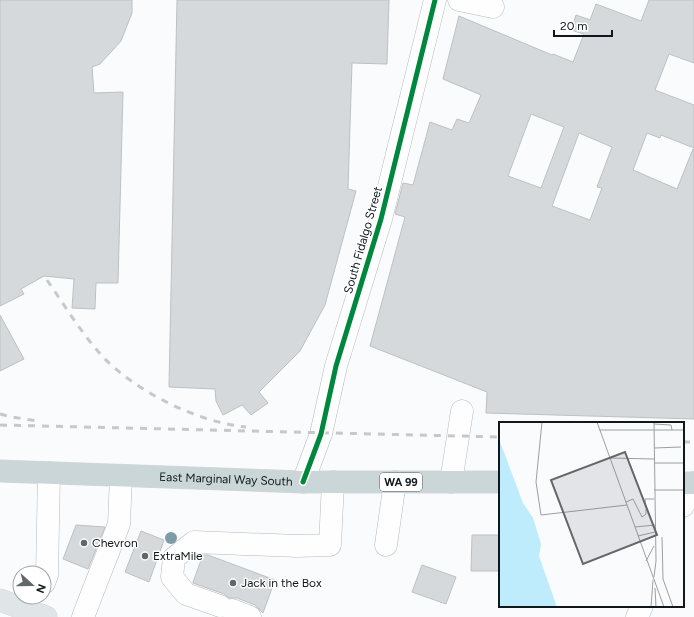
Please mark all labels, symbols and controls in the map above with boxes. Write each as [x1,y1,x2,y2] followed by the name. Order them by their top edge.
[554,12,612,38] scale bar
[560,19,588,33] text: 20 m
[341,184,385,295] street label: South Fidalgo Street
[499,422,684,607] inset map
[159,470,293,489] street label: East Marginal Way South
[380,473,422,491] road number: WA 99
[92,536,138,550] place label: Chevron
[79,538,89,548] marker: Chevron
[153,549,203,563] place label: ExtraMile
[140,551,150,561] marker: ExtraMile
[12,565,52,605] north arrow
[241,576,322,590] place label: Jack in the Box
[228,578,238,588] marker: Jack in the Box
[33,582,48,595] text: N

